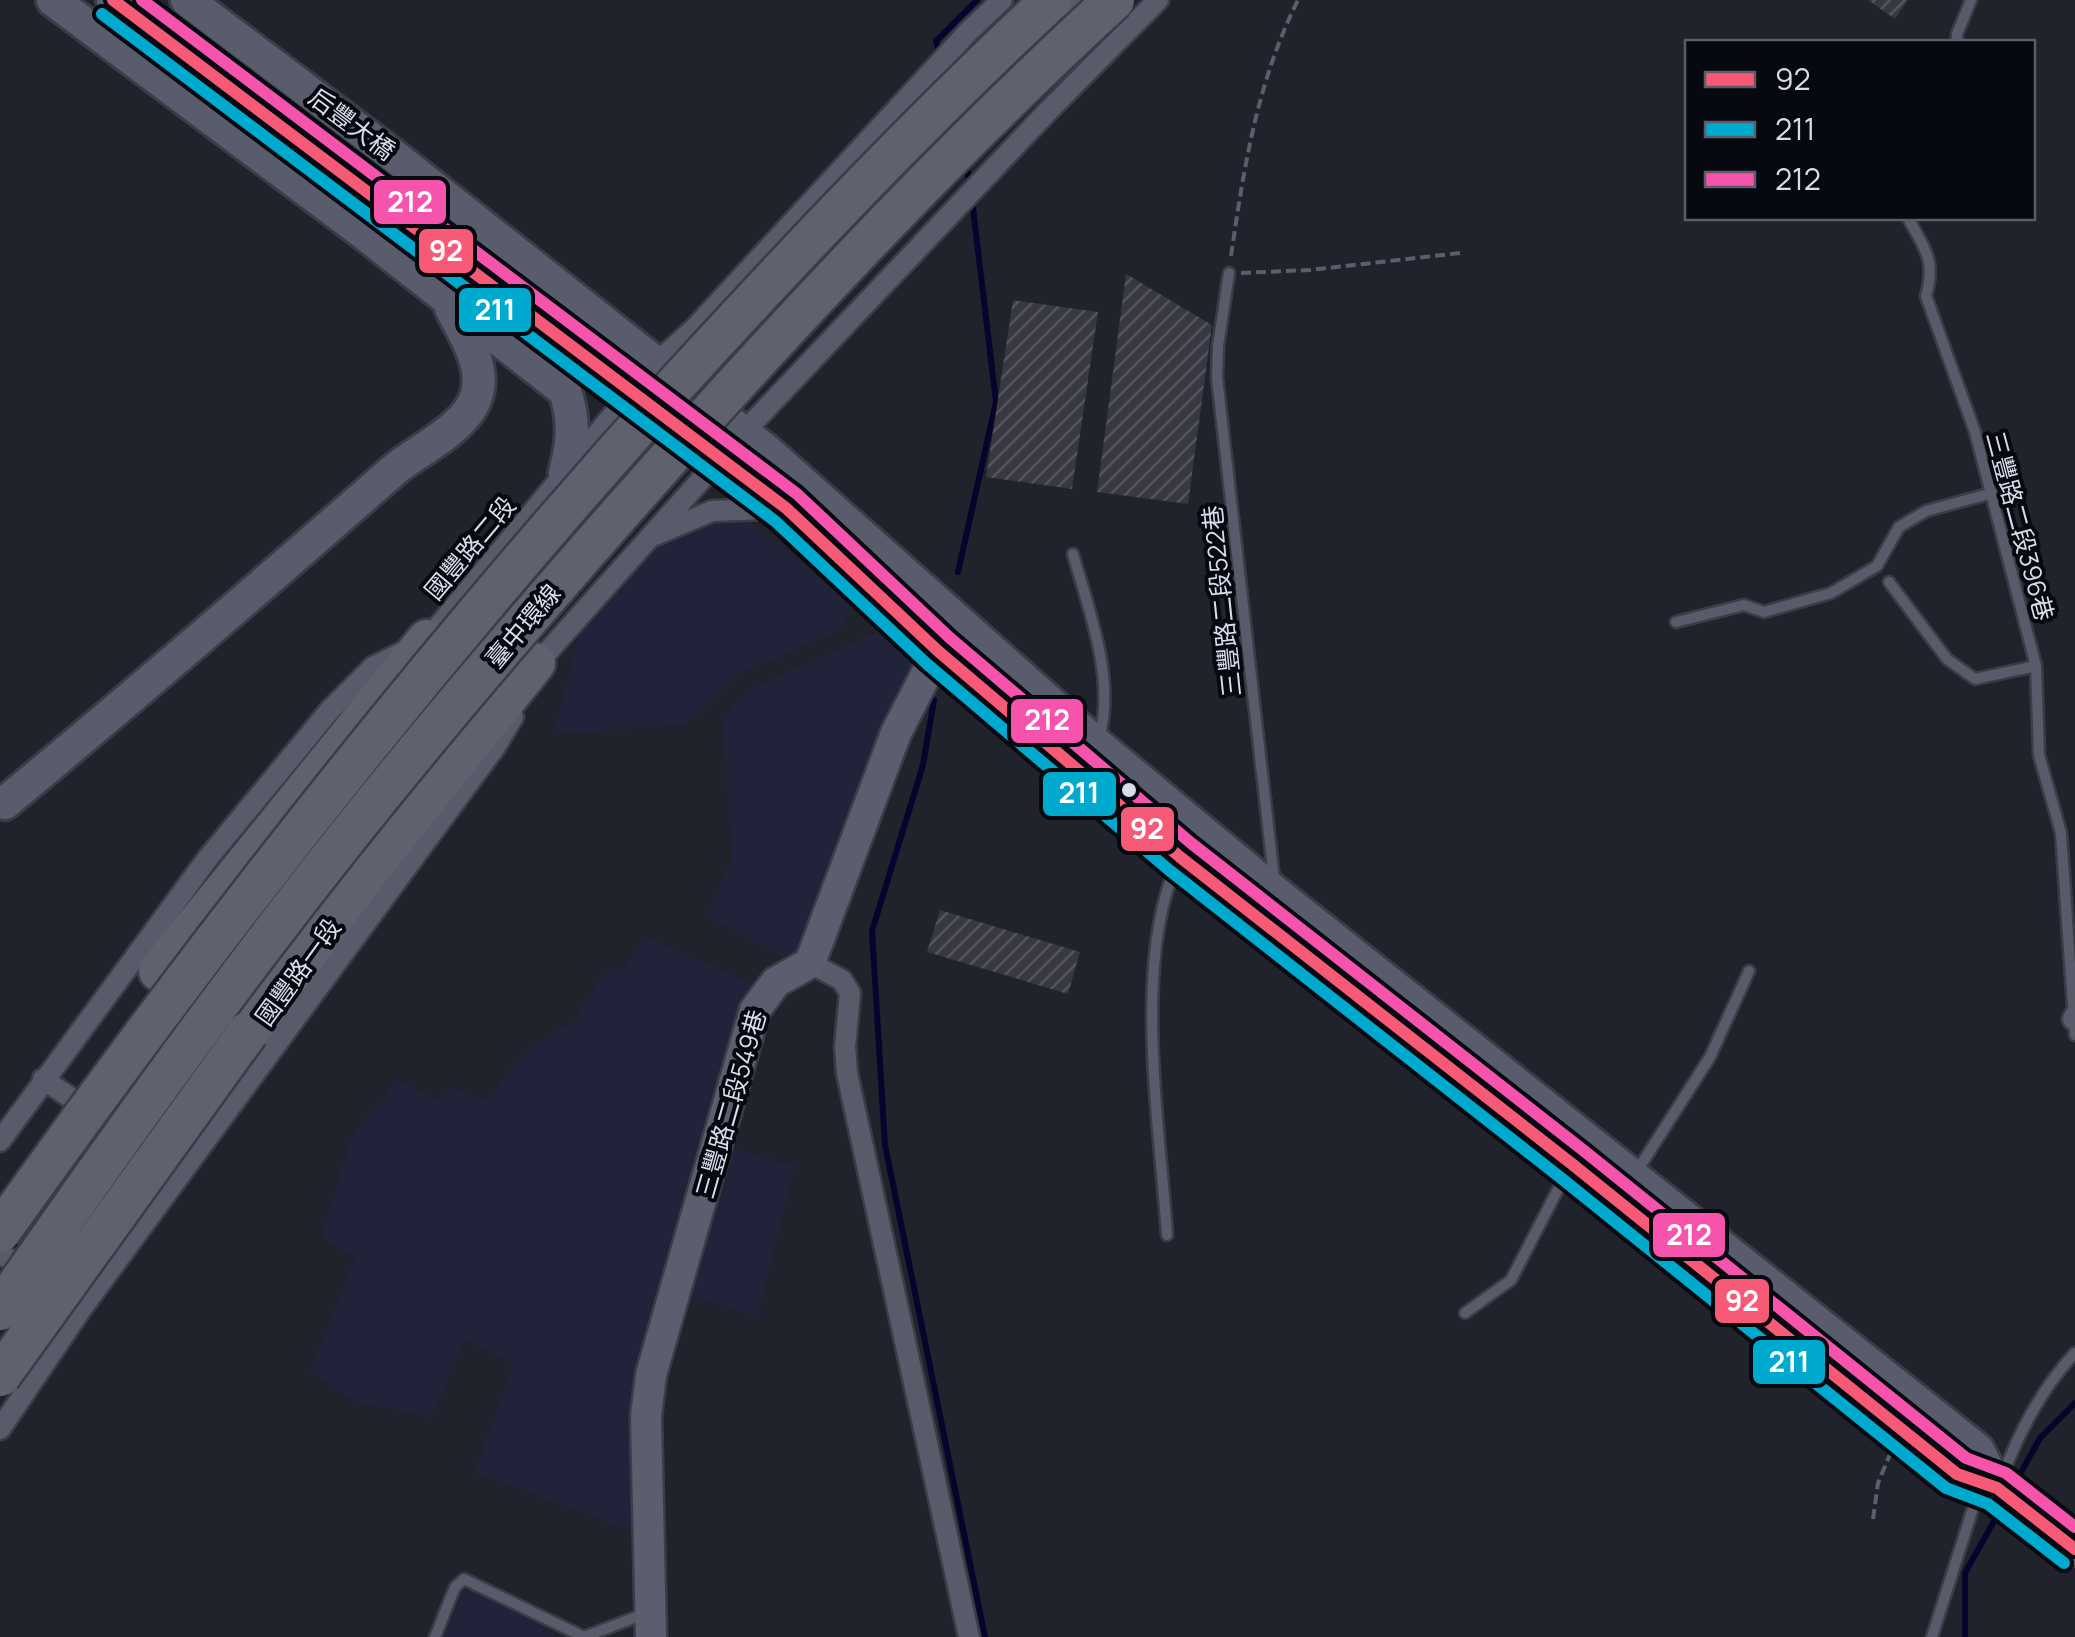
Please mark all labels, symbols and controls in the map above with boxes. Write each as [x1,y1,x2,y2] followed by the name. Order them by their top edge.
[1685,40,2035,220] legend
[1775,58,1811,99] text: 92
[302,80,403,168] street label: 后豐大橋
[1775,108,1816,149] text: 211
[1775,158,1821,199] text: 212
[372,178,448,226] line badge: 212
[387,182,433,220] text: 212
[417,227,475,275] line badge: 92
[429,231,463,269] text: 92
[457,286,533,334] line badge: 211
[474,290,516,328] text: 211
[1978,427,2063,625] street label: 三豐路二段396巷
[416,489,523,607] street label: 國豐路二段
[1194,504,1249,698] street label: 三豐路二段522巷
[477,576,568,675] street label: 臺中環線
[1009,697,1085,745] line badge: 212
[1024,700,1070,738] text: 212
[1041,770,1118,818] line badge: 211
[1058,773,1100,811] text: 211
[1119,780,1139,800] unlabelled marker
[1119,805,1176,853] line badge: 92
[1130,809,1164,847] text: 92
[247,911,348,1033] street label: 國豐路一段
[687,1006,774,1202] street label: 三豐路二段549巷
[1651,1211,1727,1259] line badge: 212
[1666,1215,1712,1253] text: 212
[1713,1277,1771,1325] line badge: 92
[1725,1281,1759,1319] text: 92
[1751,1338,1827,1386] line badge: 211
[1768,1342,1810,1380] text: 211

